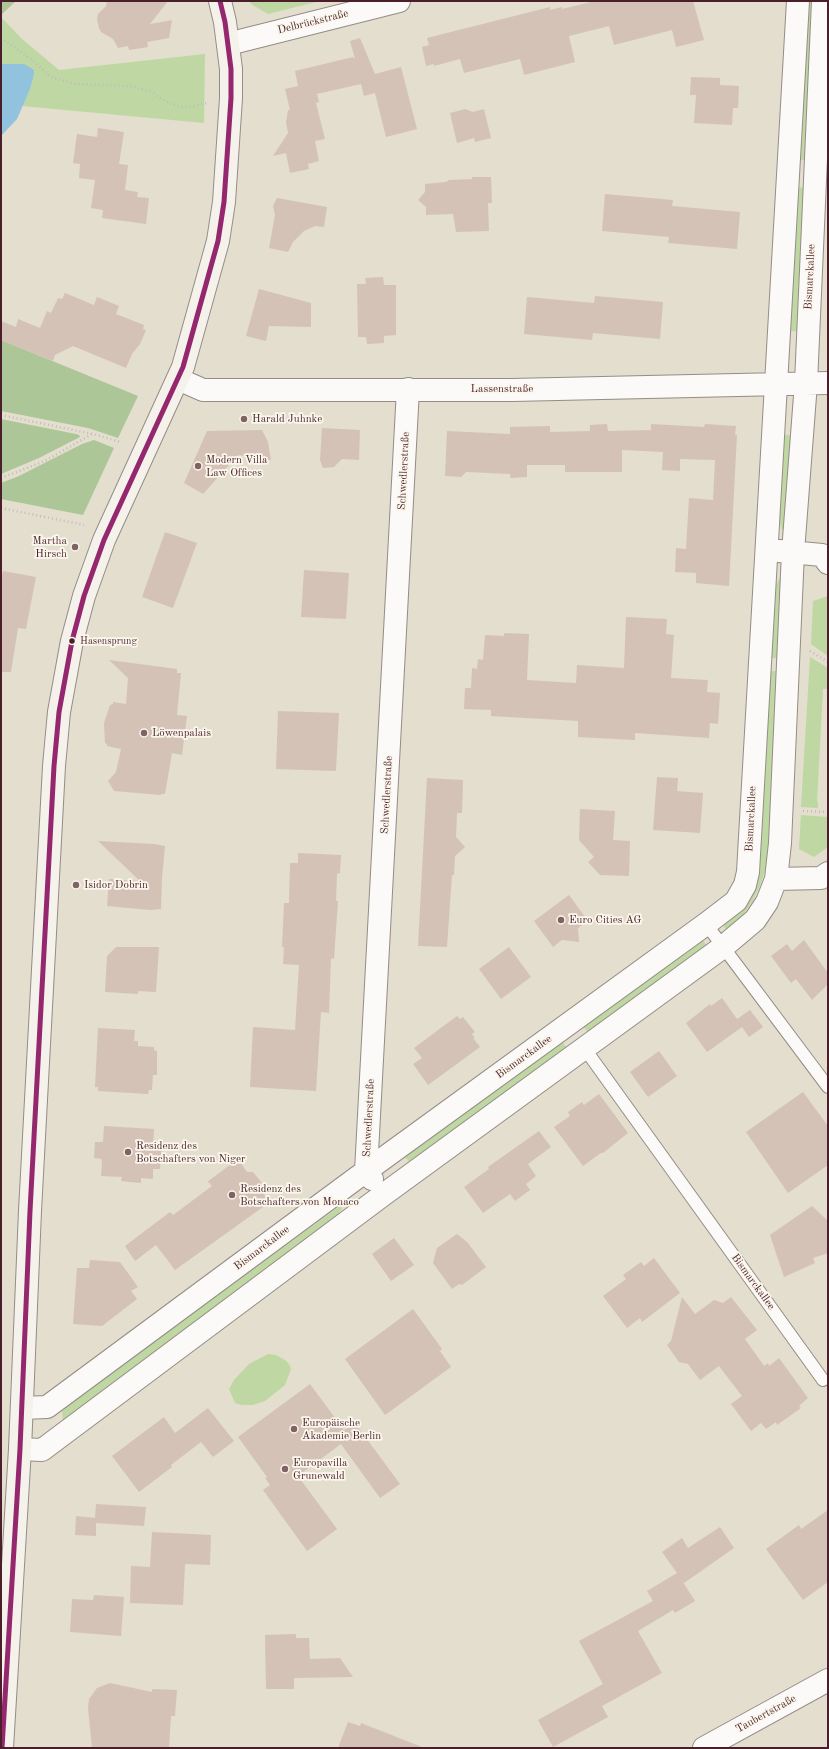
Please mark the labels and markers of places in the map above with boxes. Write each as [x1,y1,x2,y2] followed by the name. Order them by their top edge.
[252,412,322,426] place label: Harald Juhnke
[239,414,249,424] marker: Harald Juhnke
[206,453,267,479] place label: Modern Villa Law Offices
[193,461,203,471] marker: Modern Villa Law Offices
[33,534,67,560] place label: Martha Hirsch
[70,542,80,552] marker: Martha Hirsch
[80,635,137,647] place label: Hasensprung
[67,636,77,646] marker: Hasensprung
[152,726,211,740] place label: Löwenpalais
[139,728,149,738] marker: Löwenpalais
[84,878,148,892] place label: Isidor Dobrin
[71,880,81,890] marker: Isidor Dobrin
[569,913,641,927] place label: Euro Cities AG
[556,915,566,925] marker: Euro Cities AG
[136,1139,246,1165] place label: Residenz des Botschafters von Niger
[123,1147,133,1157] marker: Residenz des Botschafters von Niger
[240,1182,359,1208] place label: Residenz des Botschafters von Monaco
[227,1190,237,1200] marker: Residenz des Botschafters von Monaco
[302,1416,381,1442] place label: Europäische Akademie Berlin
[289,1424,299,1434] marker: Europäische Akademie Berlin
[293,1456,347,1482] place label: Europavilla Grunewald
[280,1464,290,1474] marker: Europavilla Grunewald

